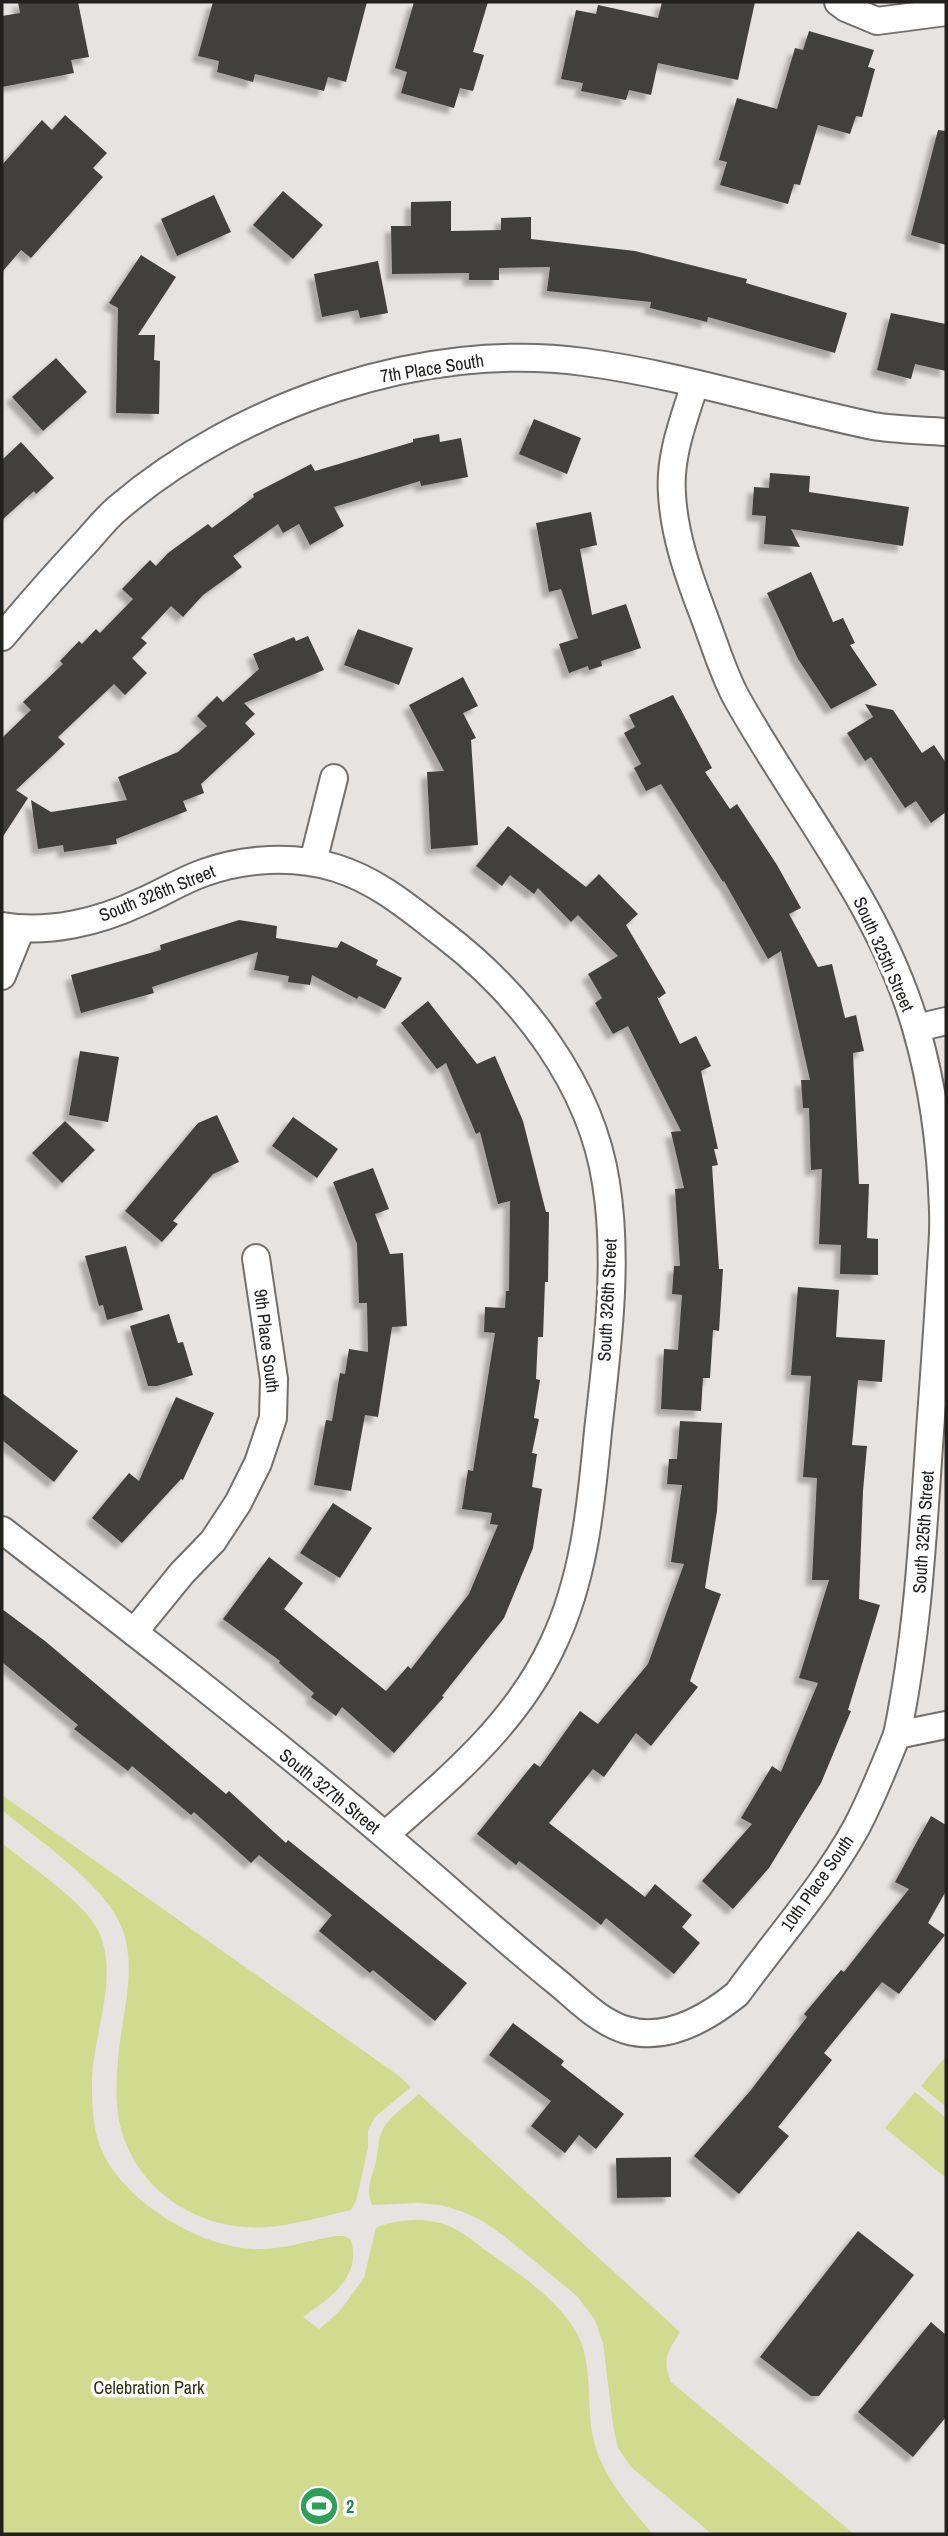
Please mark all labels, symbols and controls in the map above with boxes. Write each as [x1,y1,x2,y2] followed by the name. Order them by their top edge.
[379,348,485,388] street label: 7th Place South
[95,858,219,928] street label: South 326th Street
[848,893,920,1015] street label: South 325th Street
[591,1238,623,1362] street label: South 326th Street
[248,1288,286,1394] street label: 9th Place South
[906,1470,940,1594] street label: South 325th Street
[274,1743,386,1839] street label: South 327th Street
[775,1830,859,1936] street label: 10th Place South
[94,2375,205,2400] park label: Celebration Park
[298,2485,340,2527] sports icon: 2
[346,2494,354,2519] place label: 2

